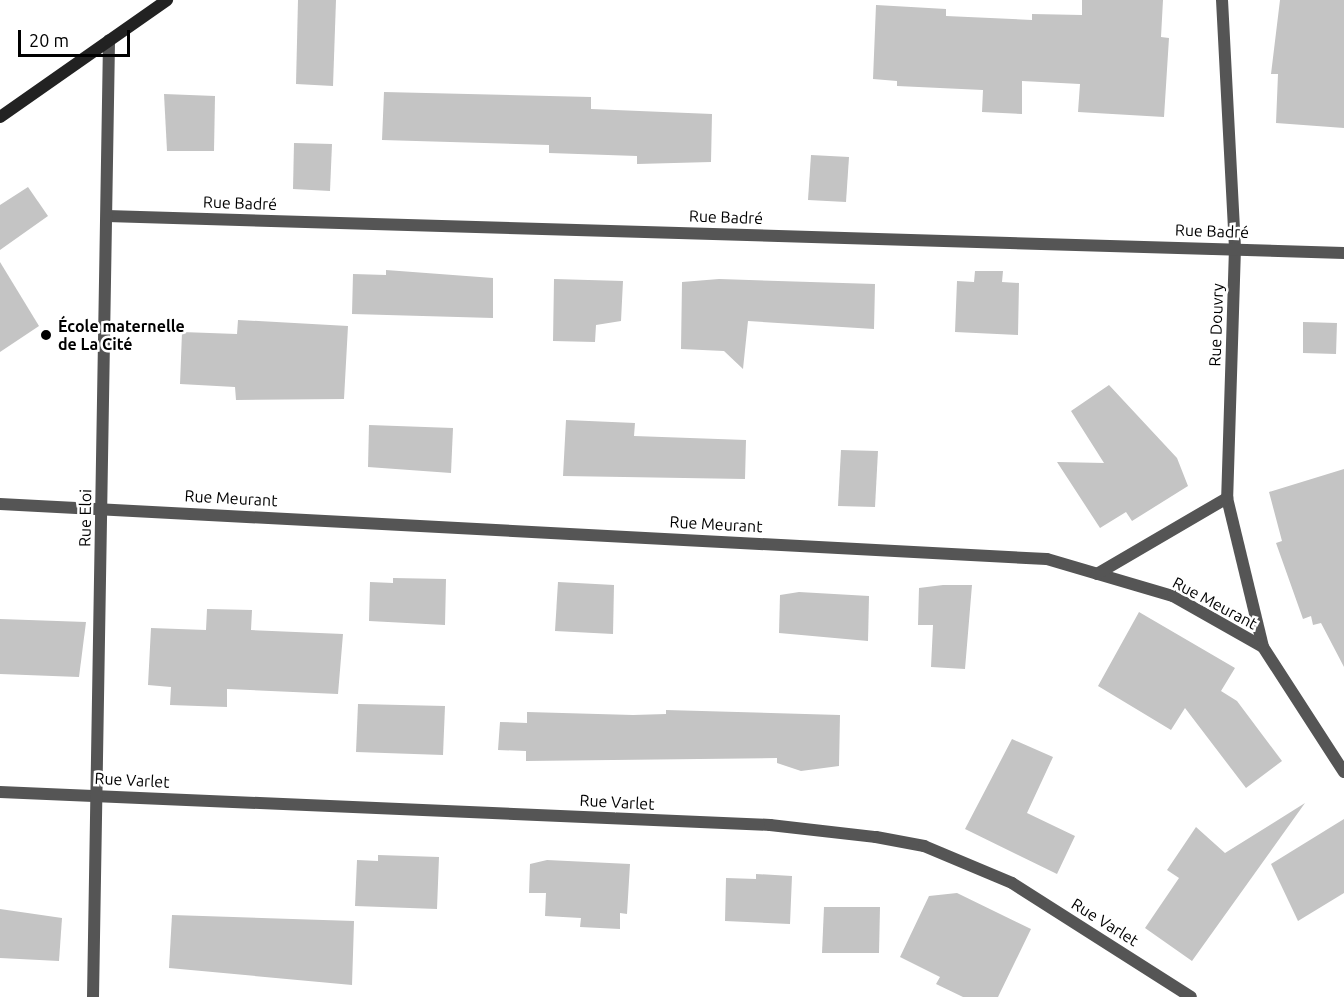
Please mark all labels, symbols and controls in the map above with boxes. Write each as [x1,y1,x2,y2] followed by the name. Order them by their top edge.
[21,18,134,56] scale bar
[29,30,69,50] text: 20 m
[203,192,277,214] street label: Rue Badré
[689,206,763,228] street label: Rue Badré
[1175,220,1249,242] street label: Rue Badré
[1205,283,1227,367] street label: Rue Douvry
[58,316,185,354] place label: École maternelle de La Cité
[39,328,53,342] marker: École maternelle de La Cité
[184,486,278,510] street label: Rue Meurant
[75,489,95,547] street label: Rue Eloi
[669,512,763,536] street label: Rue Meurant
[1169,573,1261,633] street label: Rue Meurant
[94,768,170,792] street label: Rue Varlet
[579,790,655,814] street label: Rue Varlet
[1068,894,1142,950] street label: Rue Varlet

